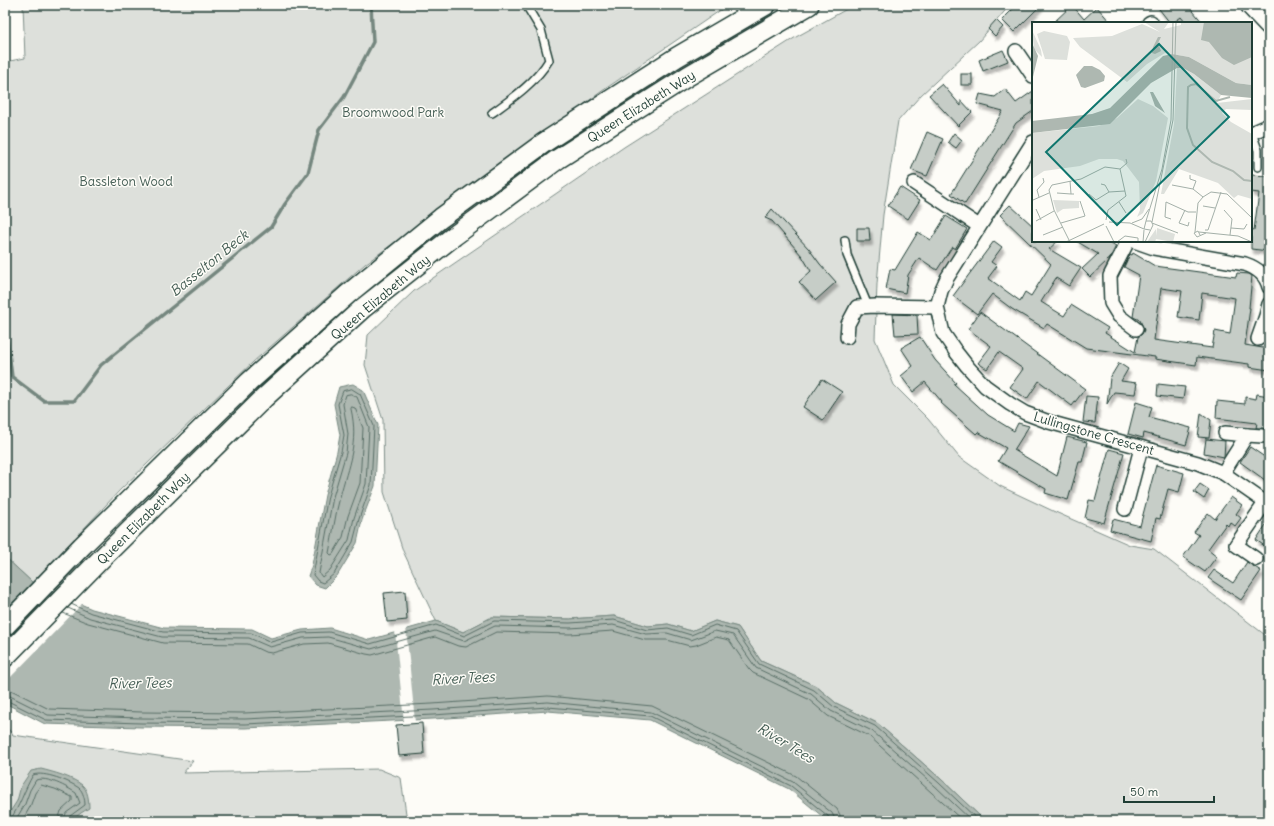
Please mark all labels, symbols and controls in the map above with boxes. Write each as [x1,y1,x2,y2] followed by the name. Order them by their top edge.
[1032,22,1252,242] inset map
[584,66,698,147] street label: Queen Elizabeth Way
[342,104,444,121] park label: Broomwood Park
[79,173,173,190] park label: Bassleton Wood
[166,225,252,300] water label: Basselton Beck
[327,251,433,344] street label: Queen Elizabeth Way
[1032,408,1157,459] street label: Lullingstone Crescent
[93,468,193,568] street label: Queen Elizabeth Way
[431,667,497,689] water label: River Tees
[108,673,173,693] water label: River Tees
[754,719,819,768] water label: River Tees
[1124,778,1214,804] scale bar
[1130,784,1159,799] text: 50 m

